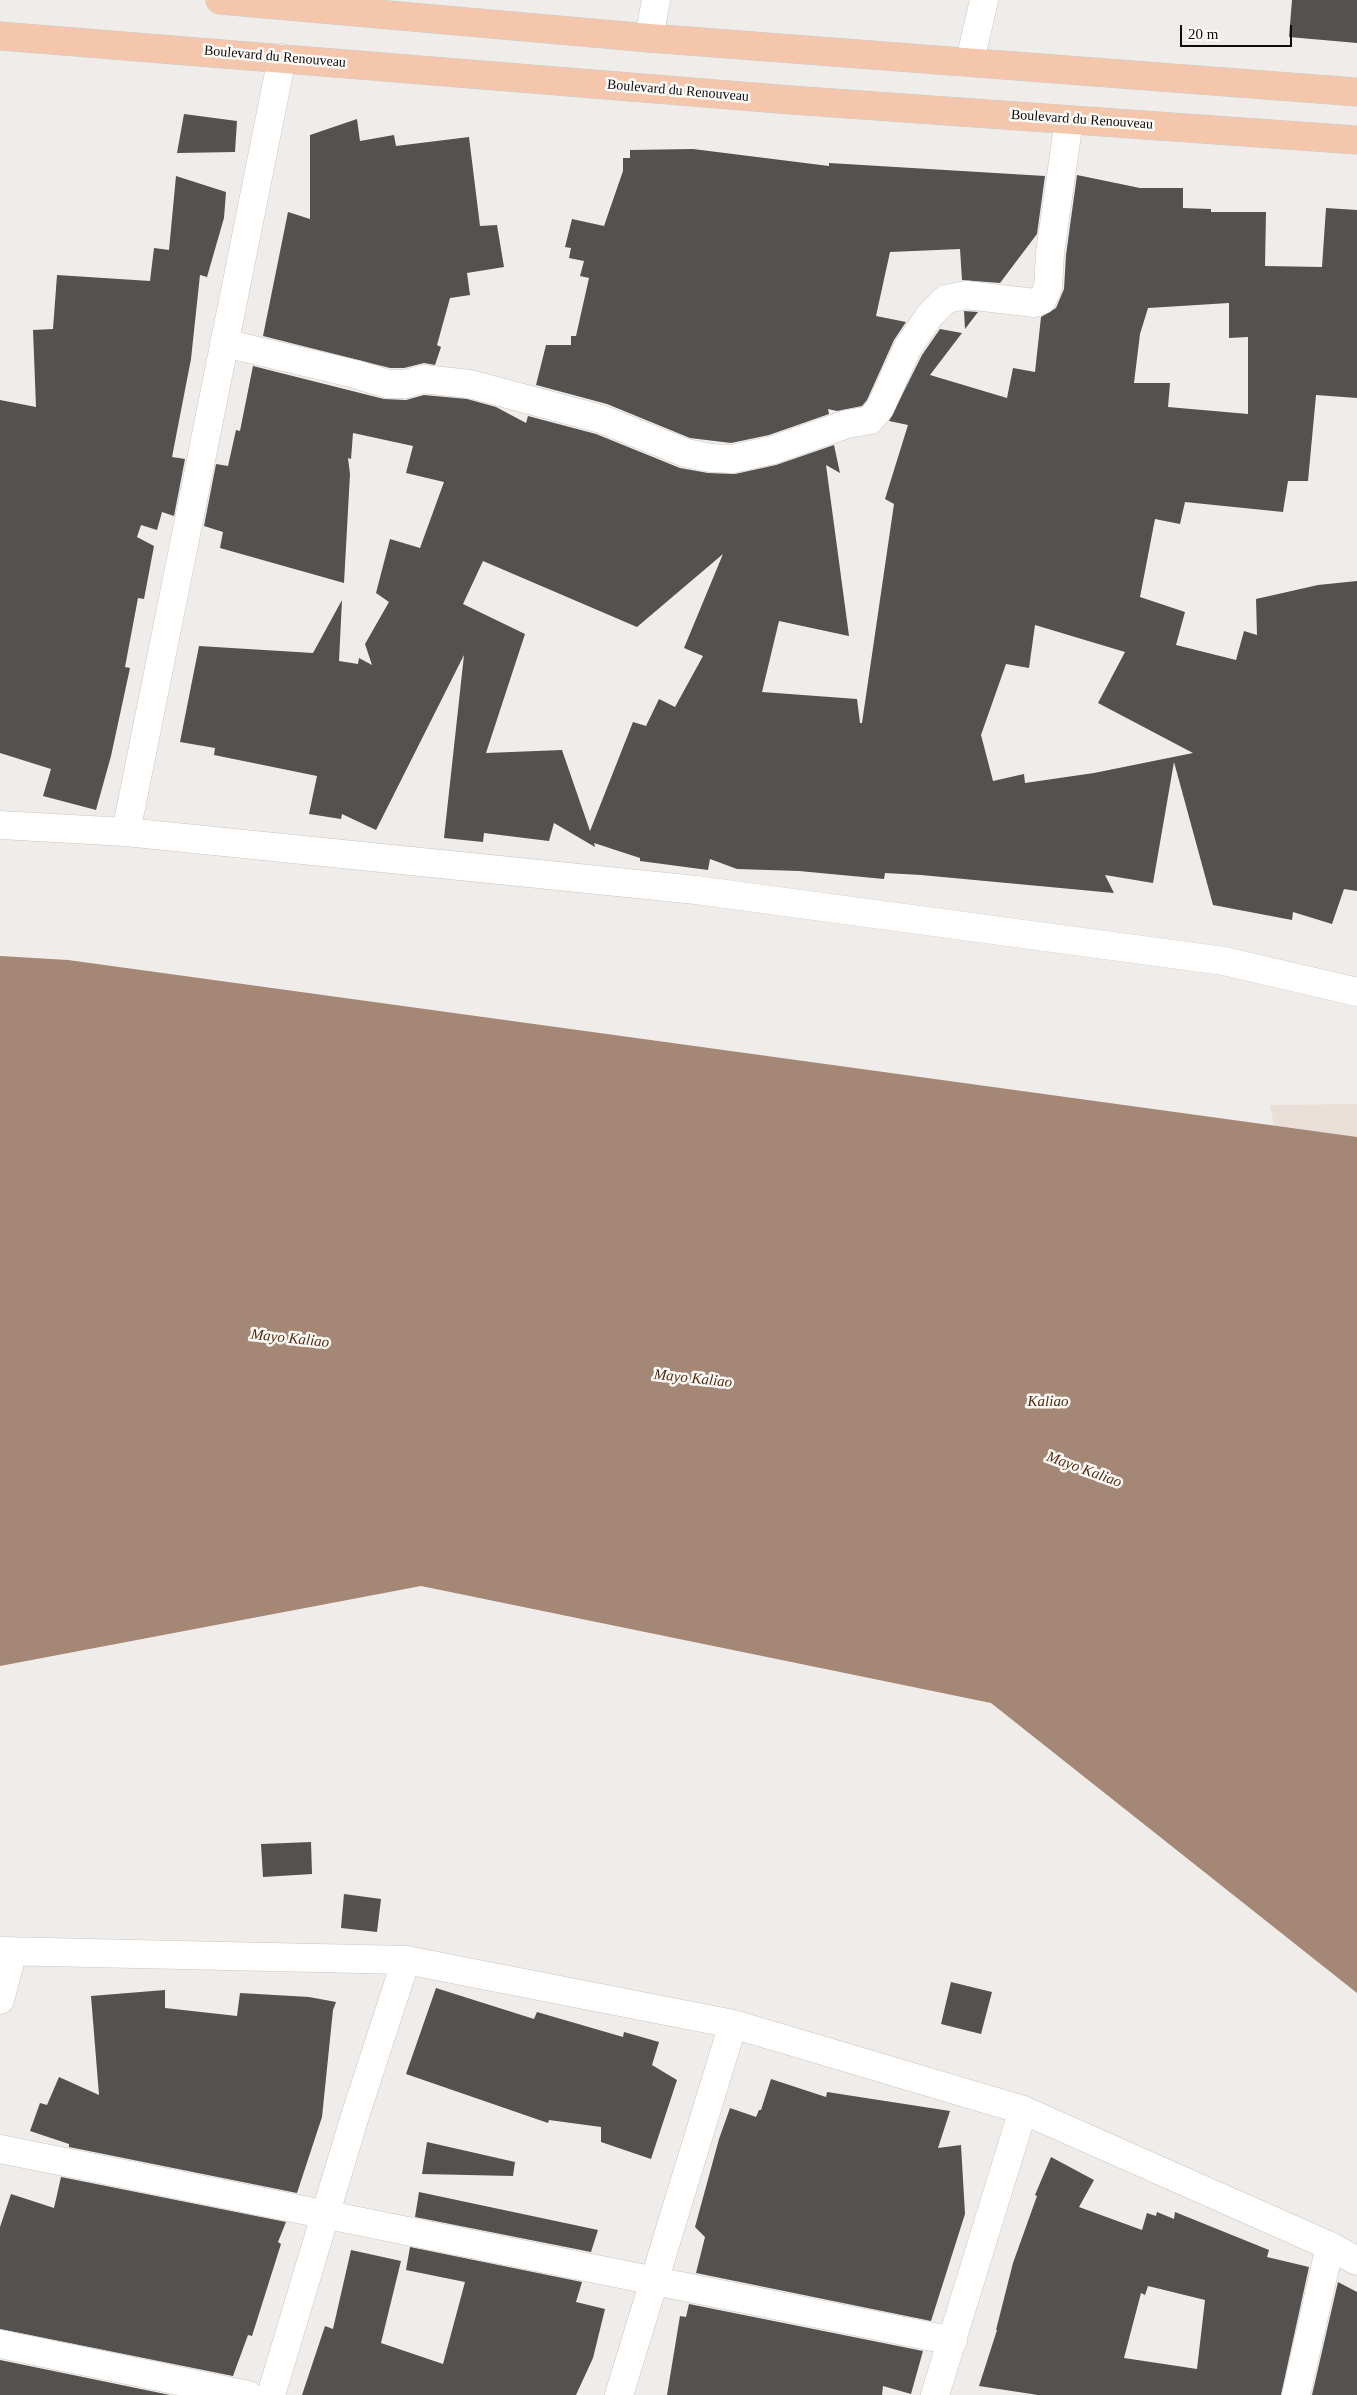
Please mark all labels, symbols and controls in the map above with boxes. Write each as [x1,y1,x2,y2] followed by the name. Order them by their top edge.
[1182,15,1294,47] scale bar
[1188,26,1218,42] text: 20 m
[203,42,347,72] street label: Boulevard du Renouveau
[606,76,750,106] street label: Boulevard du Renouveau
[1010,107,1154,133] street label: Boulevard du Renouveau
[250,1326,330,1352] water label: Mayo Kaliao
[653,1366,733,1392] water label: Mayo Kaliao
[1028,1393,1068,1411] water label: Kaliao
[1044,1448,1124,1492] water label: Mayo Kaliao

